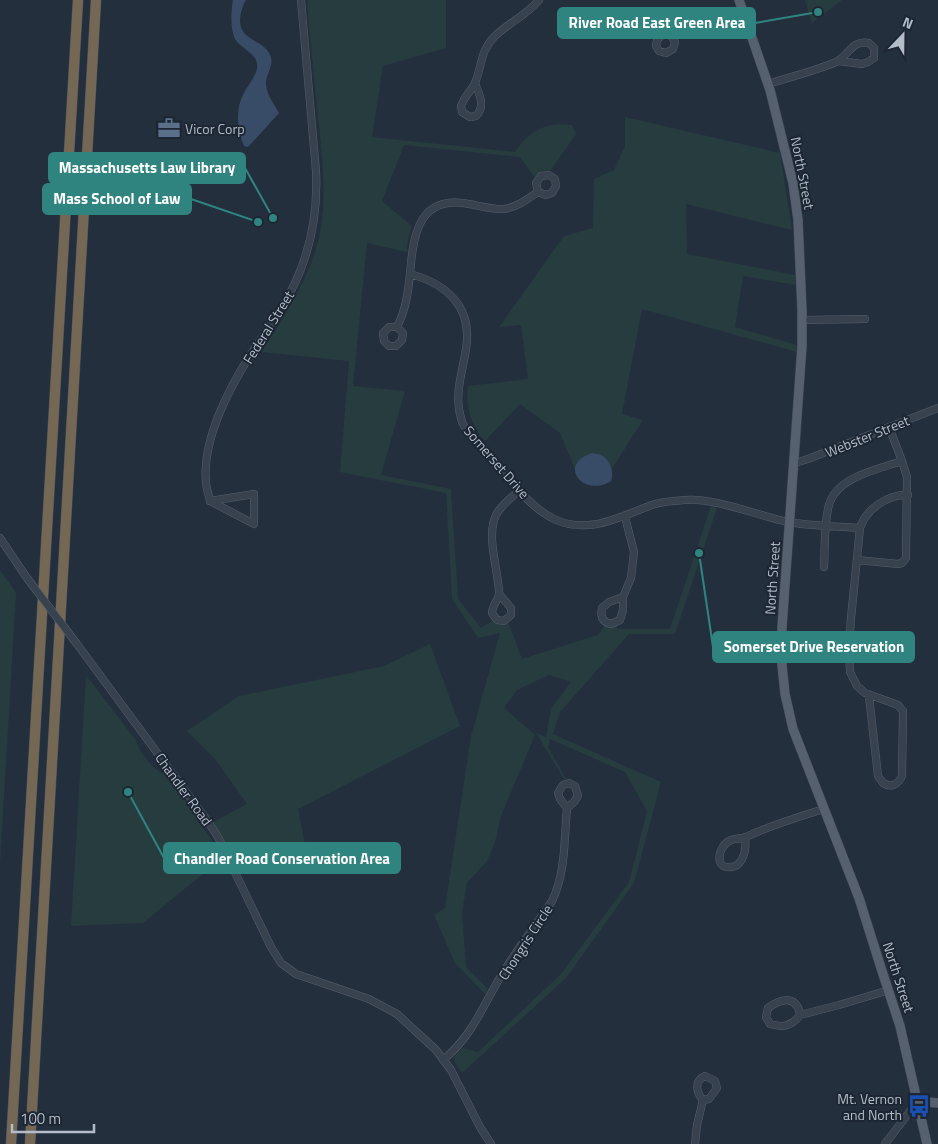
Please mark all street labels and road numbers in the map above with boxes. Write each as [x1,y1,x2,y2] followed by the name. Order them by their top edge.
[786,135,820,211] street label: North Street
[237,286,299,368] street label: Federal Street
[822,410,912,462] street label: Webster Street
[459,421,535,503] street label: Somerset Drive
[759,541,785,615] street label: North Street
[150,748,218,830] street label: Chandler Road
[493,900,557,984] street label: Chongris Circle
[878,939,920,1015] street label: North Street

